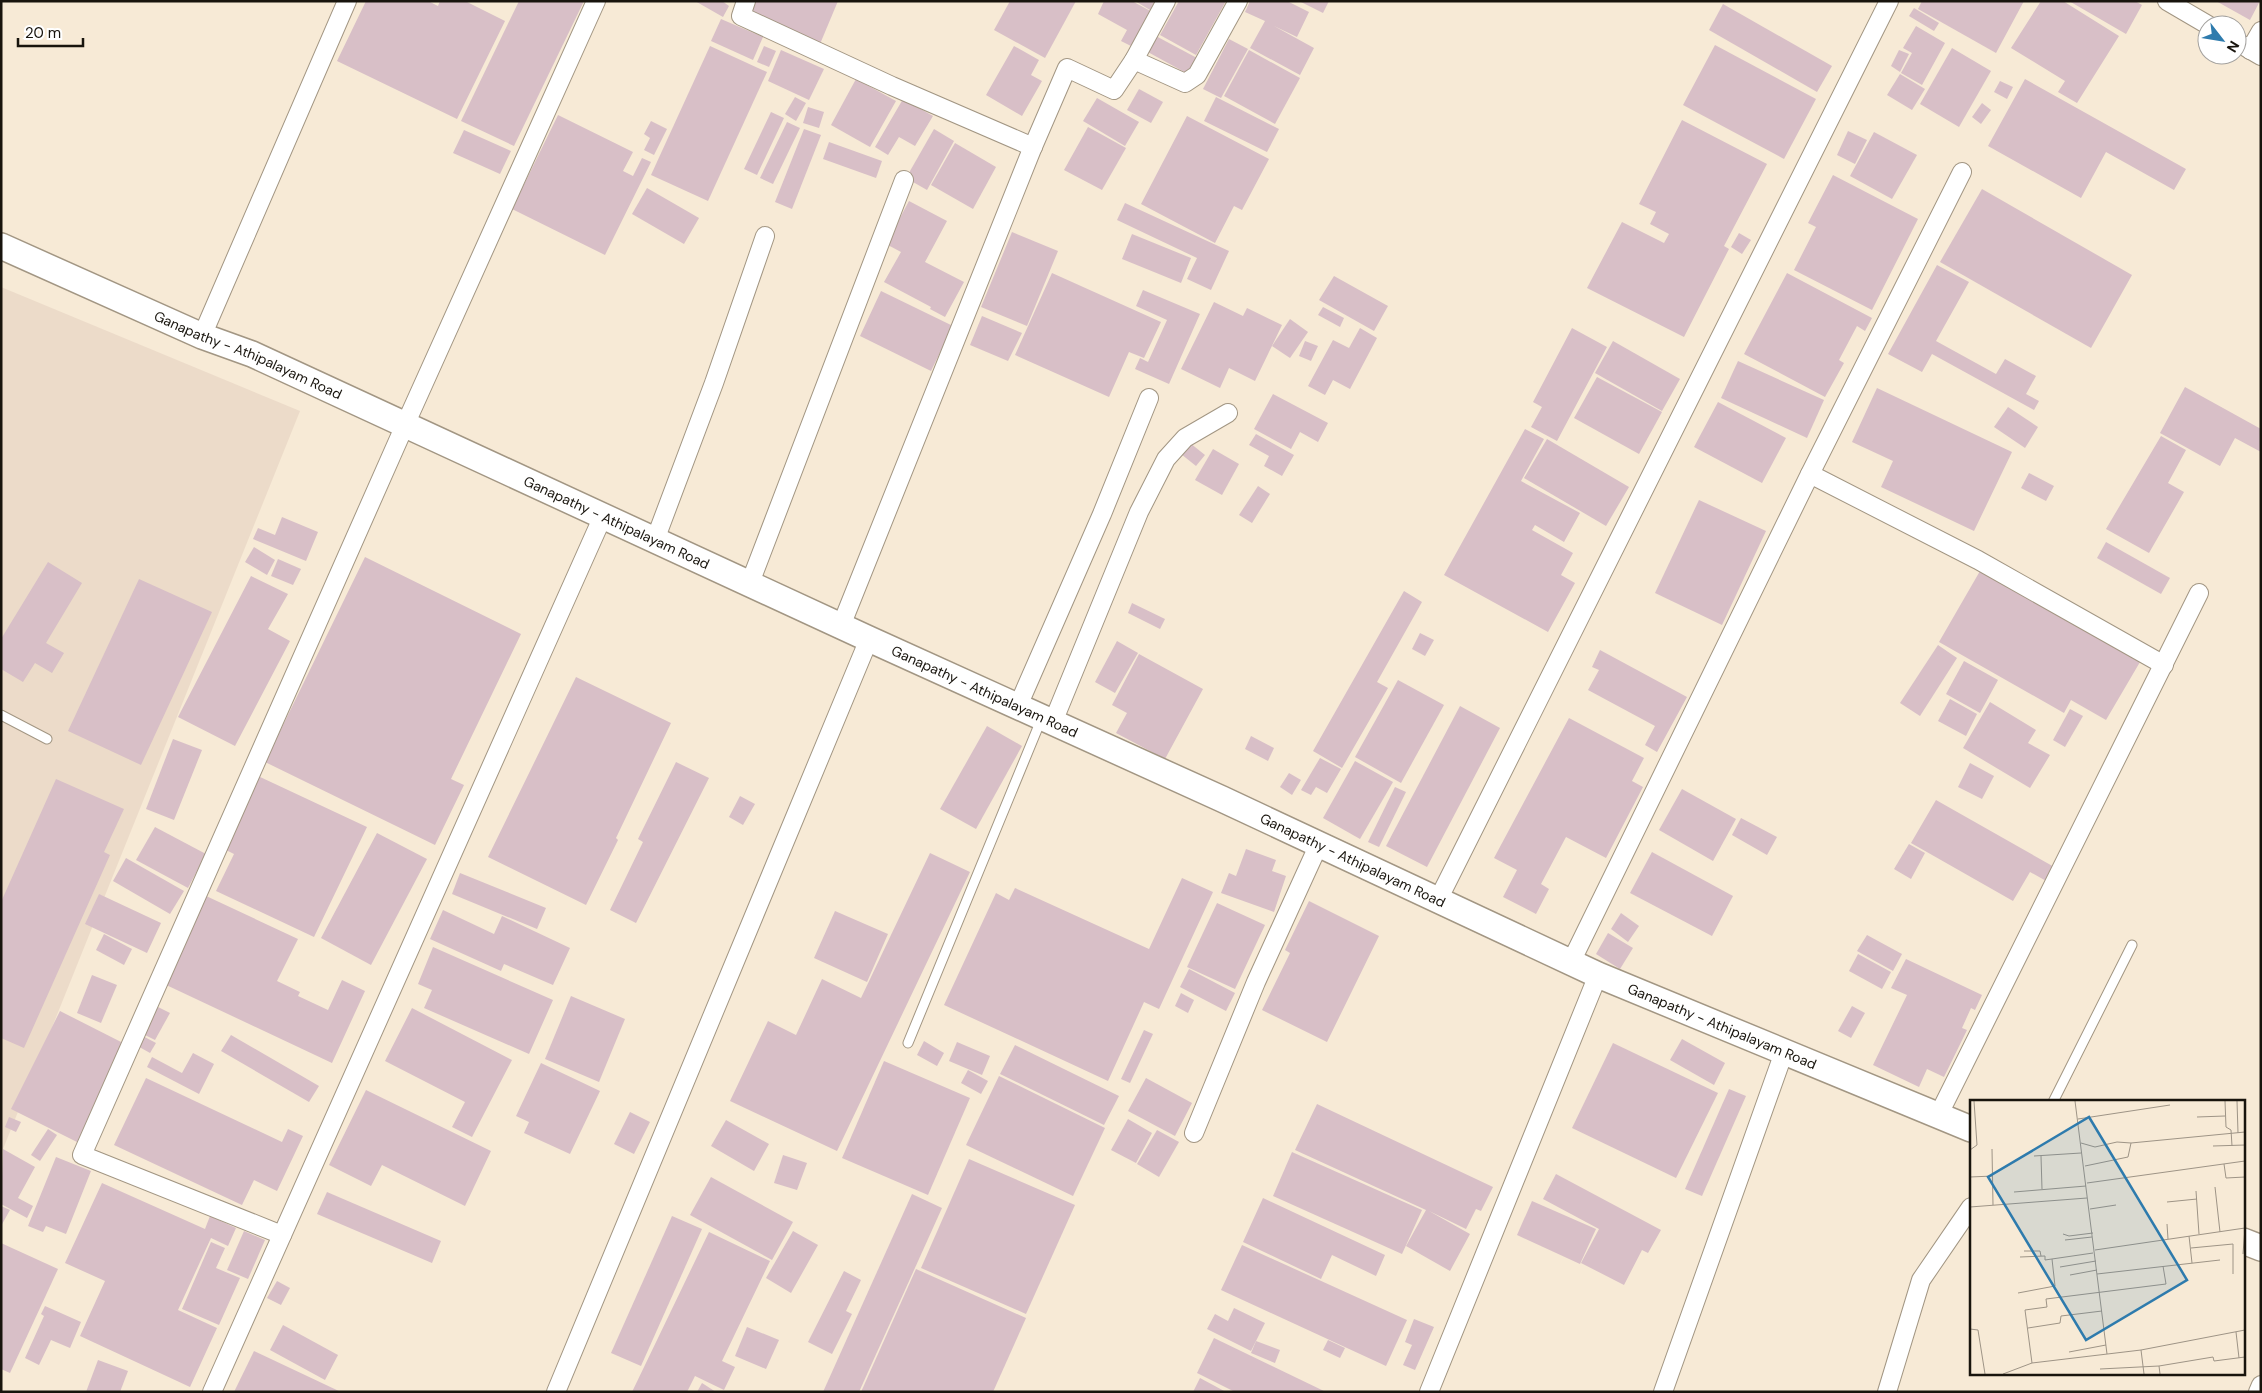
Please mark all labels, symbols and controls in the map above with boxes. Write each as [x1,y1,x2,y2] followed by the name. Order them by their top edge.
[18,15,82,47] scale bar
[2197,15,2247,65] north arrow
[25,23,61,43] text: 20 m
[2223,38,2243,56] text: N
[151,307,345,403] street label: Ganapathy - Athipalayam Road
[521,472,712,573] street label: Ganapathy - Athipalayam Road
[889,641,1081,741] street label: Ganapathy - Athipalayam Road
[1257,809,1448,911] street label: Ganapathy - Athipalayam Road
[1625,979,1819,1073] street label: Ganapathy - Athipalayam Road
[1970,1100,2244,1376] inset map

